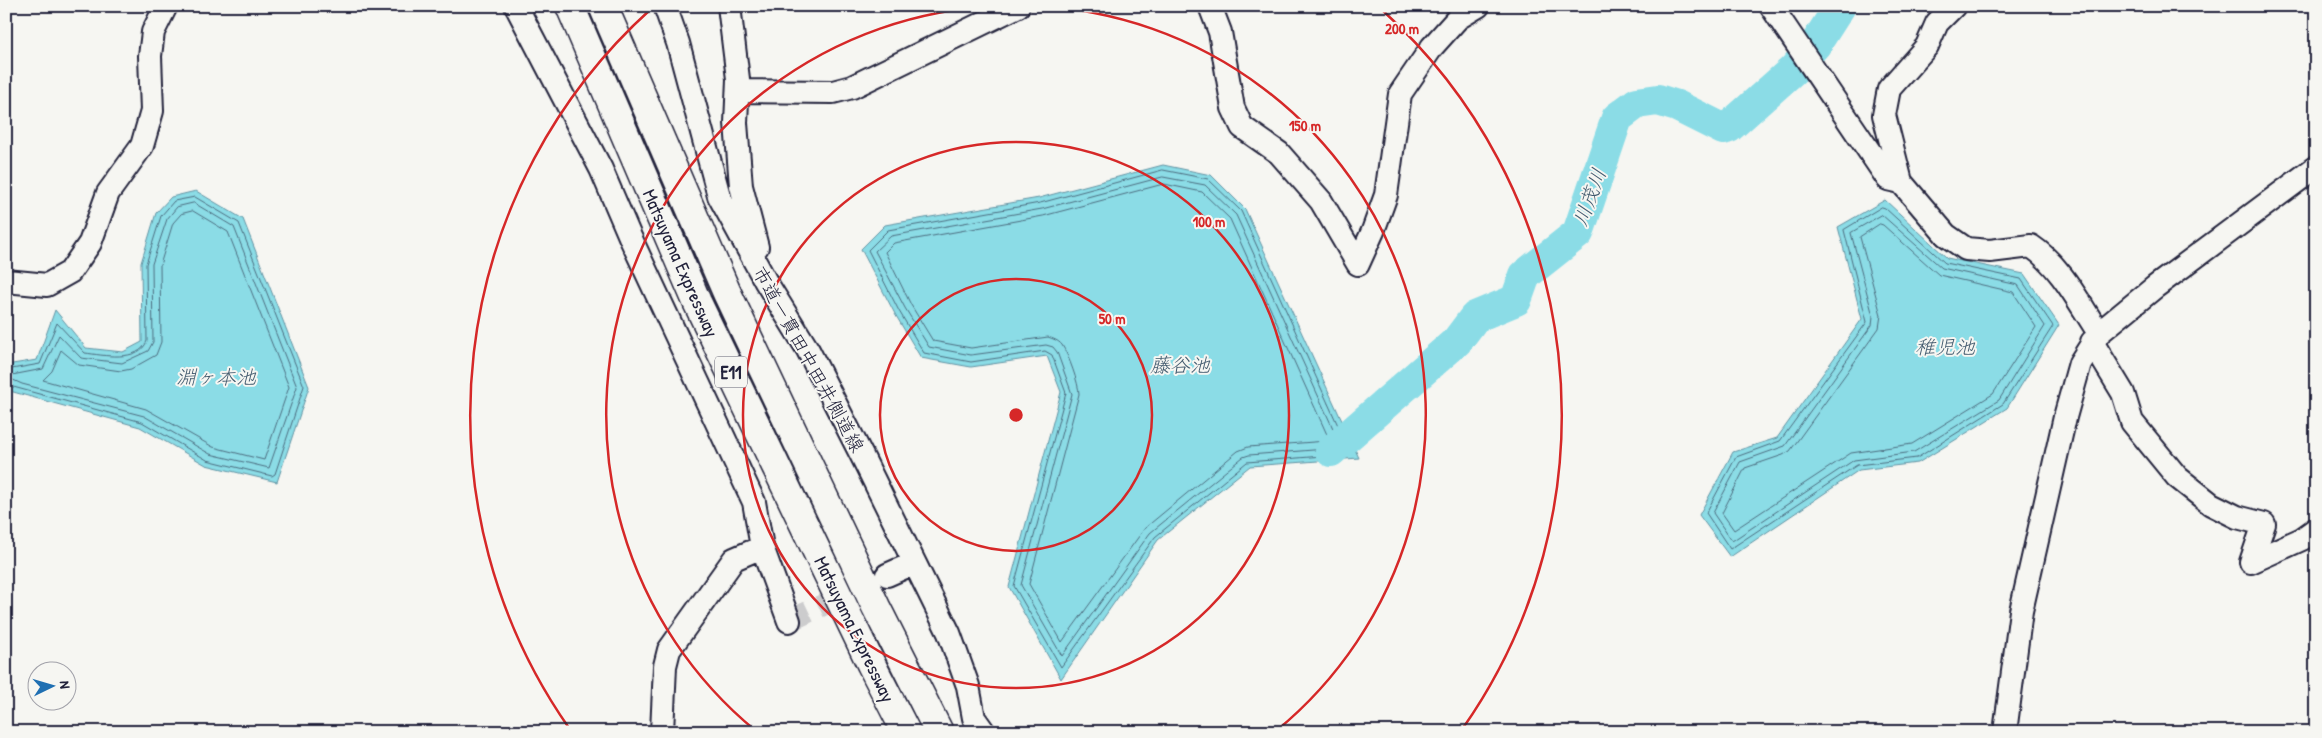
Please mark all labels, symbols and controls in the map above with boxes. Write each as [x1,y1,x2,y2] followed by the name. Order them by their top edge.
[1385,18,1419,39] text: 200 m
[1289,115,1321,136] text: 150 m
[1566,164,1612,230] water label: 川茂川
[637,185,725,341] street label: Matsuyama Expressway
[1193,211,1225,232] text: 100 m
[747,261,871,457] street label: 市道一貫田中田井側道線
[1099,308,1125,329] text: 50 m
[1915,333,1976,360] water label: 稚児池
[1150,351,1211,378] water label: 藤谷池
[715,357,747,388] road number: E11
[176,363,257,390] water label: 淵ヶ本池
[1007,406,1025,424] centre of rings
[808,552,902,706] street label: Matsuyama Expressway
[28,660,78,710] north arrow
[56,680,75,690] text: N

